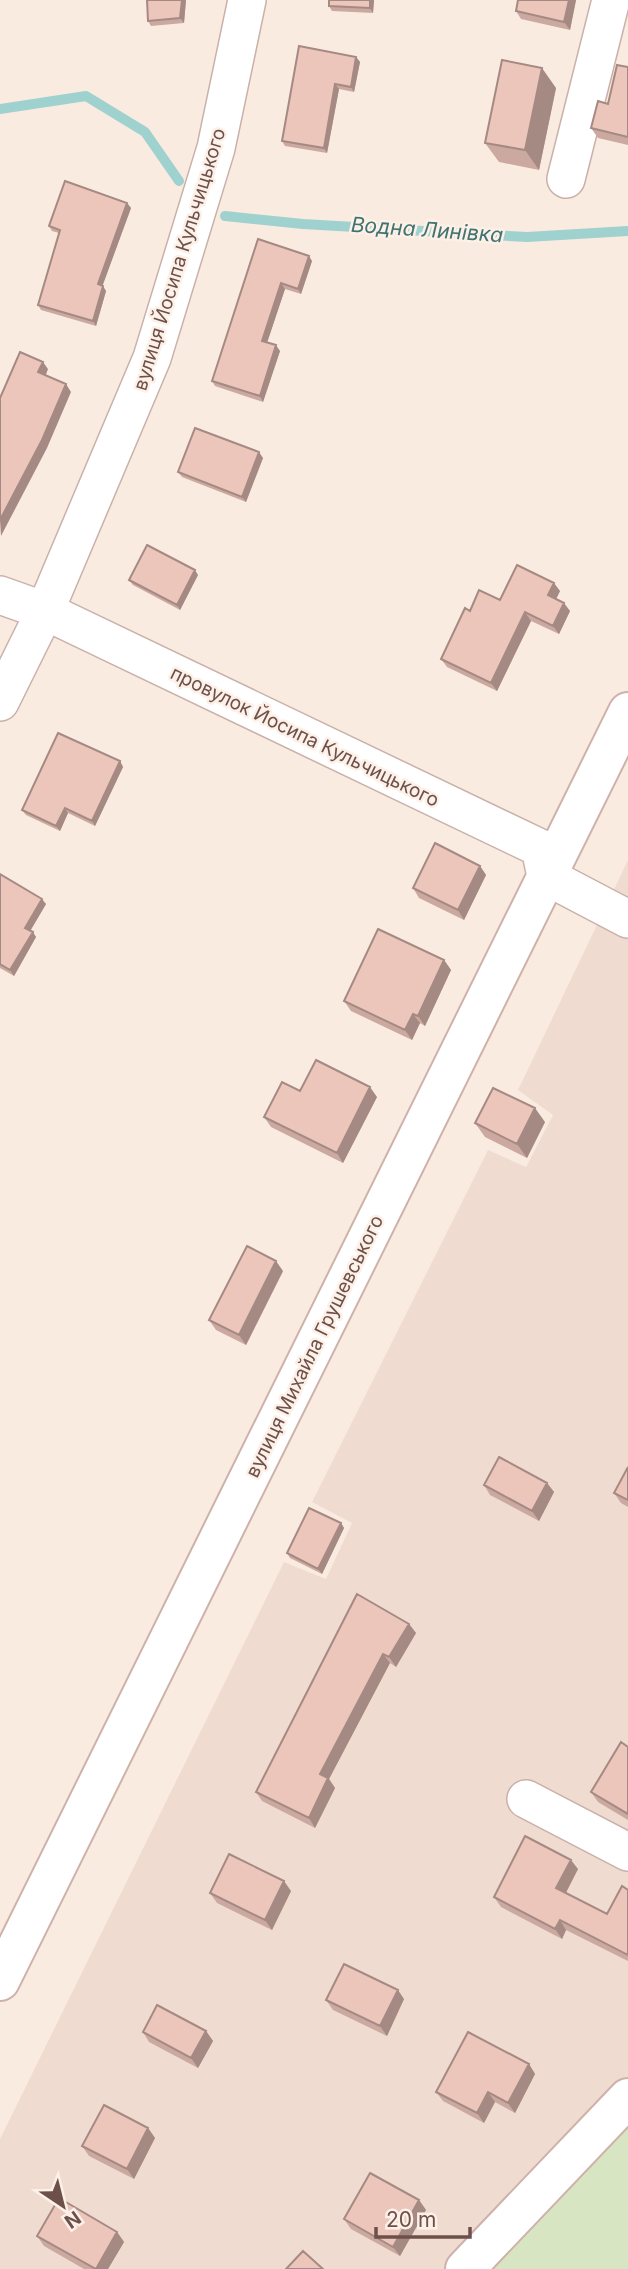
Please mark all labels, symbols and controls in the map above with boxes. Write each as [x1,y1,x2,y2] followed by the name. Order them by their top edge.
[128,125,230,393] street label: вулиця Йосипа Кульчицького
[350,212,504,247] water label: Водна Линівка
[167,660,443,812] street label: провулок Йосипа Кульчицького
[241,1211,388,1481] street label: вулиця Михайла Грушевського
[28,2171,98,2241] north arrow
[376,2196,470,2240] scale bar
[60,2206,85,2233] text: N
[386,2207,436,2232] text: 20 m

